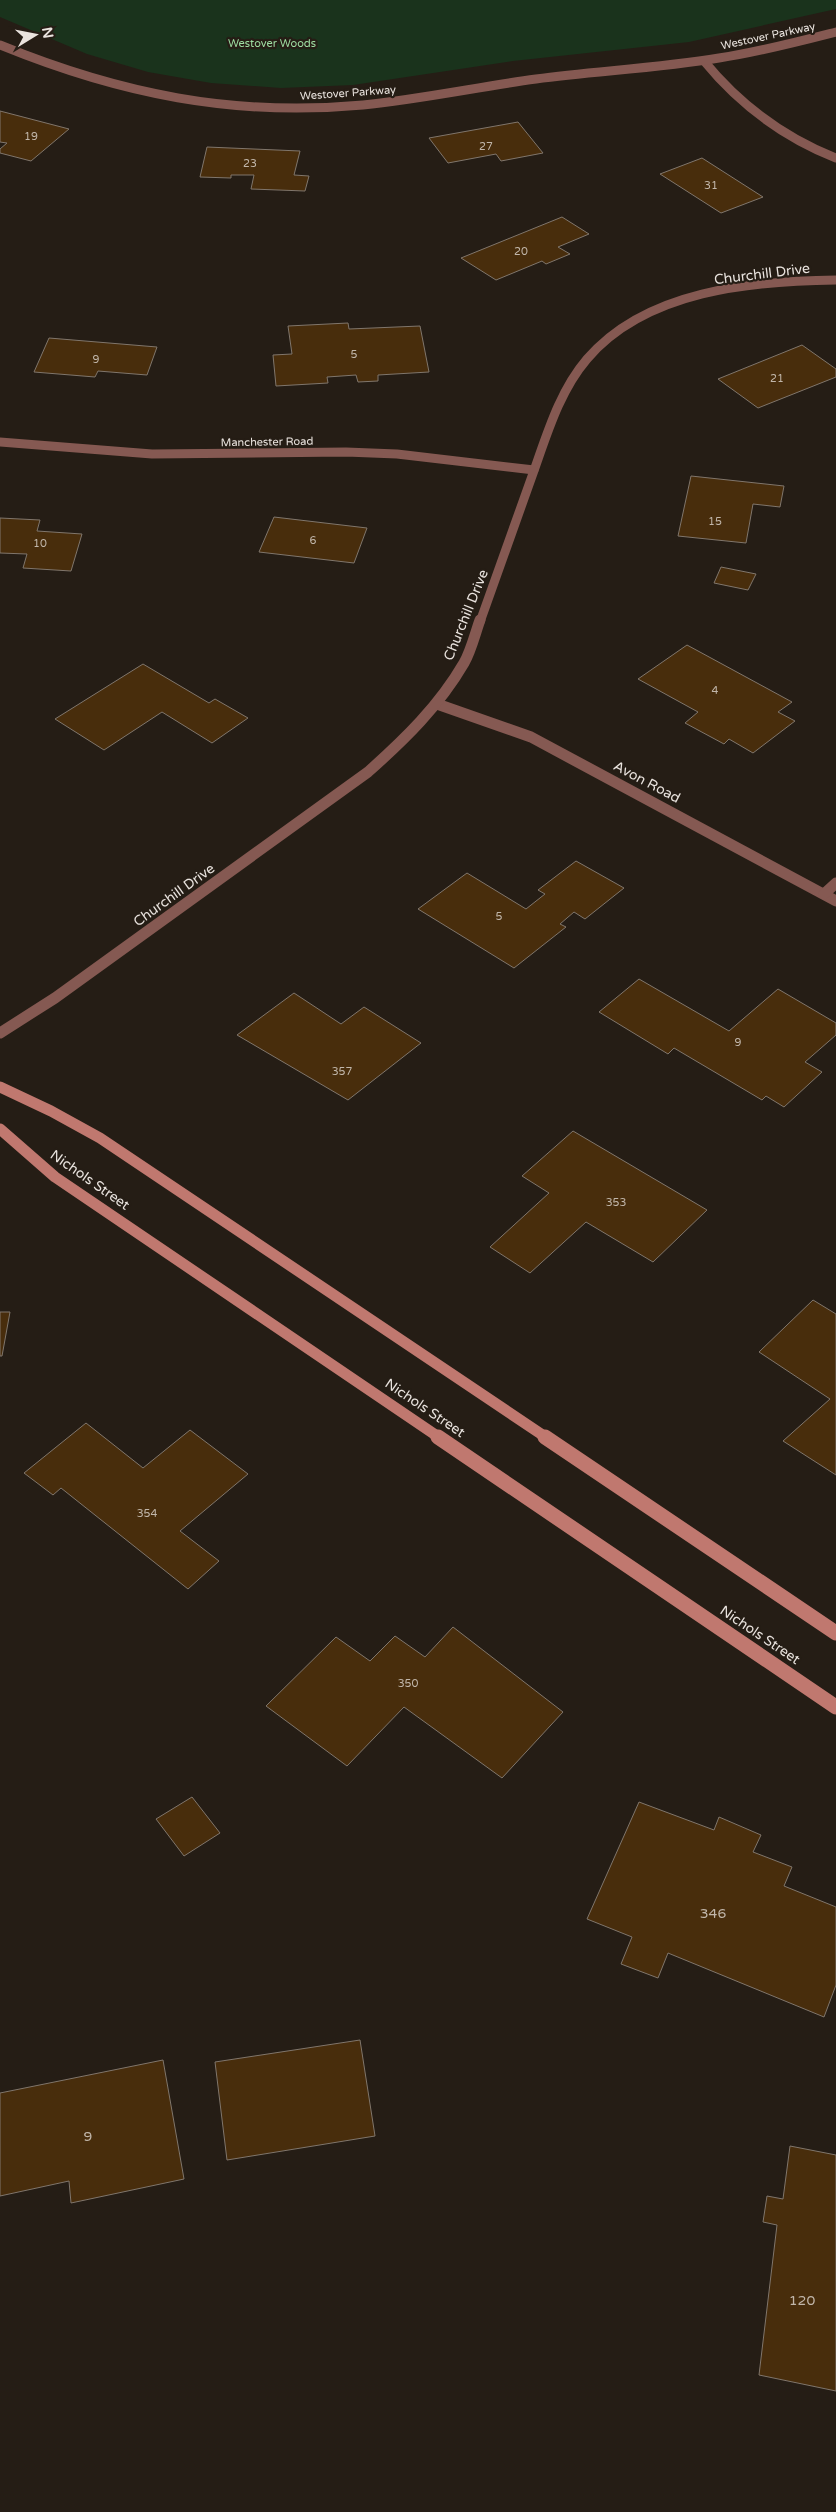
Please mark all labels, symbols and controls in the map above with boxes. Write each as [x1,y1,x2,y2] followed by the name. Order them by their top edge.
[10,10,60,60] north arrow
[720,20,816,52] street label: Westover Parkway
[38,26,57,40] text: N
[228,37,316,50] park label: Westover Woods
[300,83,396,103] street label: Westover Parkway
[24,130,38,143] house number: 19
[479,140,493,153] house number: 27
[243,157,257,170] house number: 23
[704,179,718,192] house number: 31
[514,245,528,258] house number: 20
[713,260,811,288] street label: Churchill Drive
[351,348,358,361] house number: 5
[93,353,100,366] house number: 9
[770,372,784,385] house number: 21
[221,435,313,449] street label: Manchester Road
[708,515,722,528] house number: 15
[310,534,317,547] house number: 6
[33,537,47,550] house number: 10
[440,567,492,663] street label: Churchill Drive
[712,684,719,697] house number: 4
[611,757,683,807] street label: Avon Road
[130,860,218,930] street label: Churchill Drive
[496,910,503,923] house number: 5
[735,1036,742,1049] house number: 9
[332,1065,352,1078] house number: 357
[47,1146,133,1214] street label: Nichols Street
[606,1196,626,1209] house number: 353
[382,1375,469,1441] street label: Nichols Street
[137,1507,157,1520] house number: 354
[717,1602,804,1668] street label: Nichols Street
[398,1677,418,1690] house number: 350
[700,1905,726,1922] house number: 346
[84,2128,92,2145] house number: 9
[789,2292,815,2309] house number: 120

